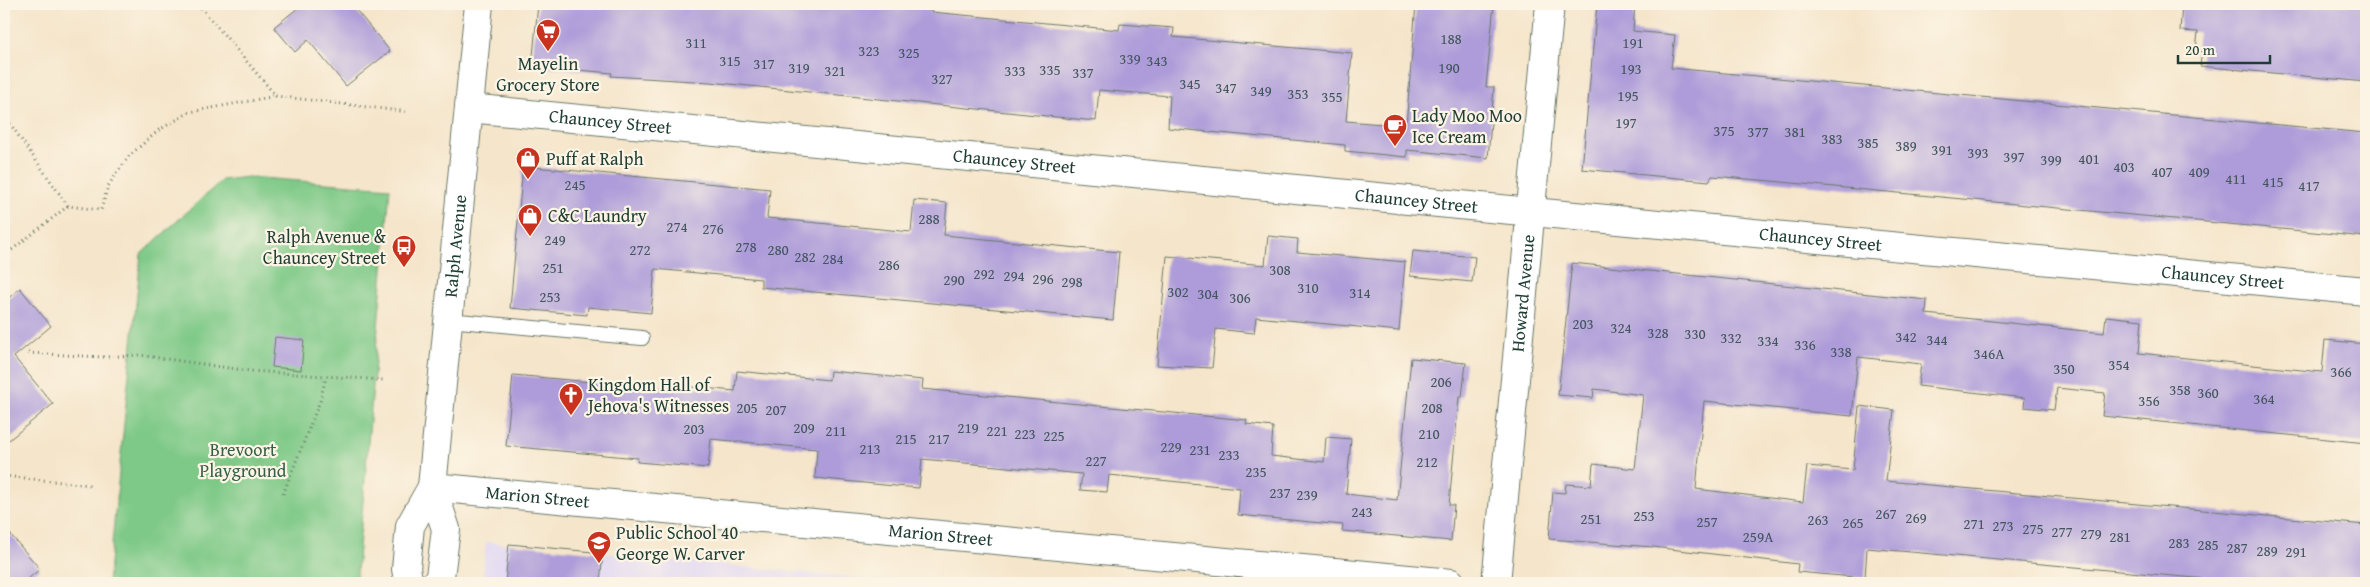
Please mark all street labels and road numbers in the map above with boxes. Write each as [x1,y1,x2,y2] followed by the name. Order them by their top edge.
[548,102,674,141] street label: Chauncey Street
[952,141,1078,180] street label: Chauncey Street
[1354,181,1480,220] street label: Chauncey Street
[437,193,473,299] street label: Ralph Avenue
[1758,220,1884,258] street label: Chauncey Street
[1504,233,1541,353] street label: Howard Avenue
[2160,258,2286,296] street label: Chauncey Street
[484,478,592,515] street label: Marion Street
[887,516,995,553] street label: Marion Street

